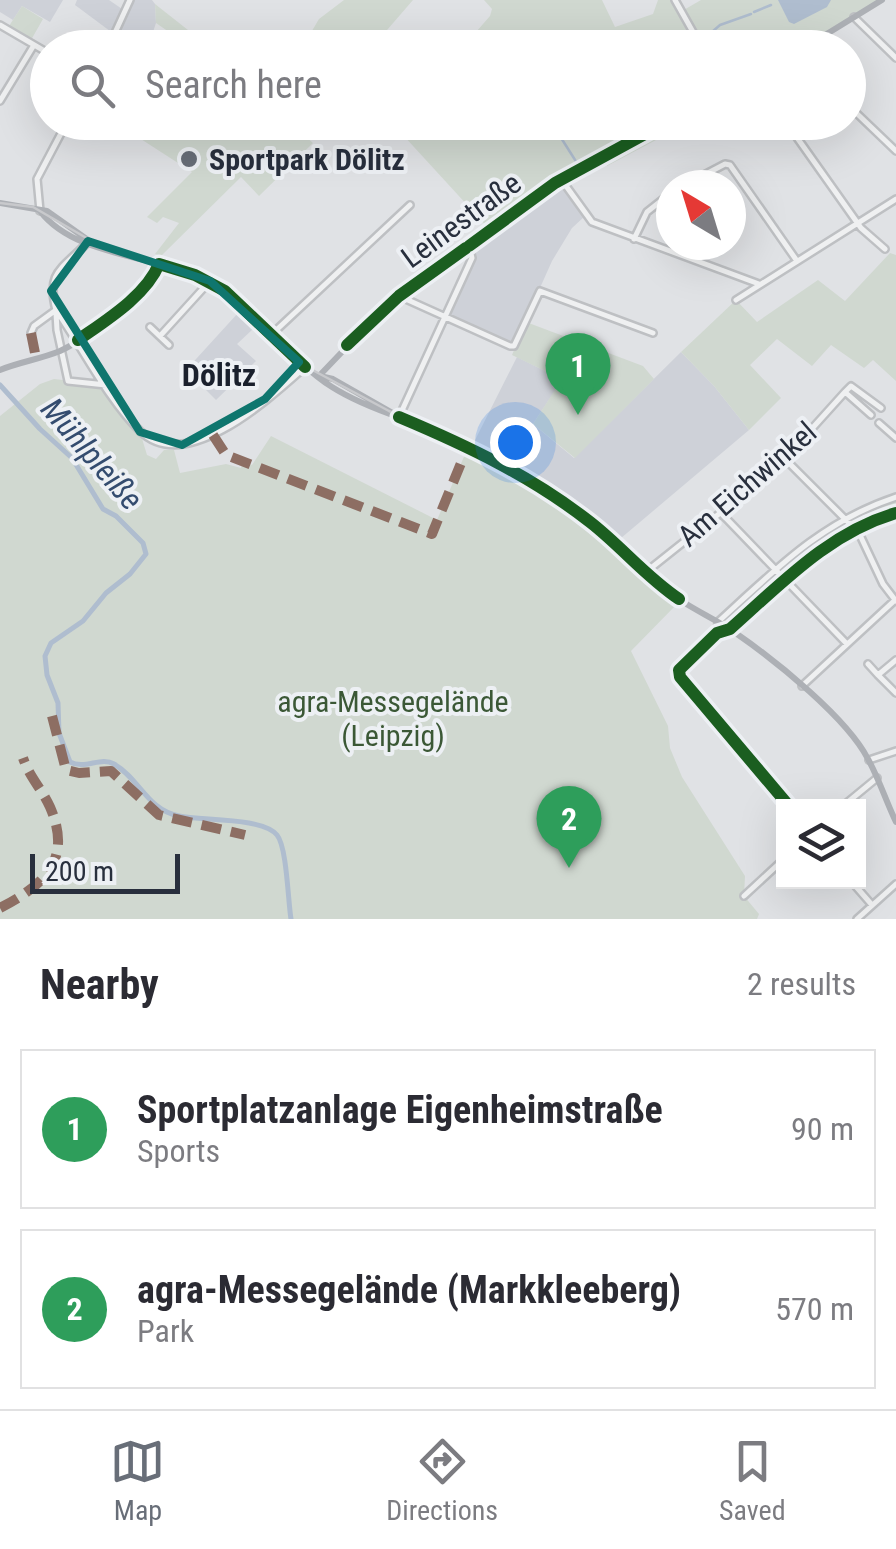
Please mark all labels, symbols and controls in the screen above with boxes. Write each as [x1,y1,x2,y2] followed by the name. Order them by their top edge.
[30,30,866,140] search box
[65,58,120,113] icon: search
[145,63,322,107] text: Search here
[209,142,405,177] place label: Sportpark Dölitz
[178,148,200,170] marker: Sportpark Dölitz
[394,165,528,275] street label: Leinestraße
[656,170,746,260] north arrow
[546,332,610,415] pin: 1
[182,356,256,394] district label: Dölitz
[33,390,151,518] water label: Mühlpleiße
[671,414,823,554] street label: Am Eichwinkel
[490,417,541,468] your location
[277,684,509,753] park label: agra-Messegelände (Leipzig)
[536,786,602,868] pin: 2
[776,799,866,889] map controls
[776,799,866,889] button: layers
[30,849,180,894] scale bar
[45,855,114,888] text: 200 m
[40,960,159,1009] text: Nearby
[747,965,856,1003] text: 2 results
[137,1088,663,1132] text: Sportplatzanlage Eigenheimstraße
[66,1110,83,1148] text: 1
[791,1110,854,1148] text: 90 m
[137,1132,220,1170] text: Sports
[137,1268,681,1312] text: agra-Messegelände (Markkleeberg)
[66,1290,83,1328] text: 2
[775,1290,854,1328] text: 570 m
[137,1312,194,1350] text: Park
[110,1434,165,1527] tab: Map
[386,1434,498,1527] tab: Directions
[719,1434,786,1527] tab: Saved

